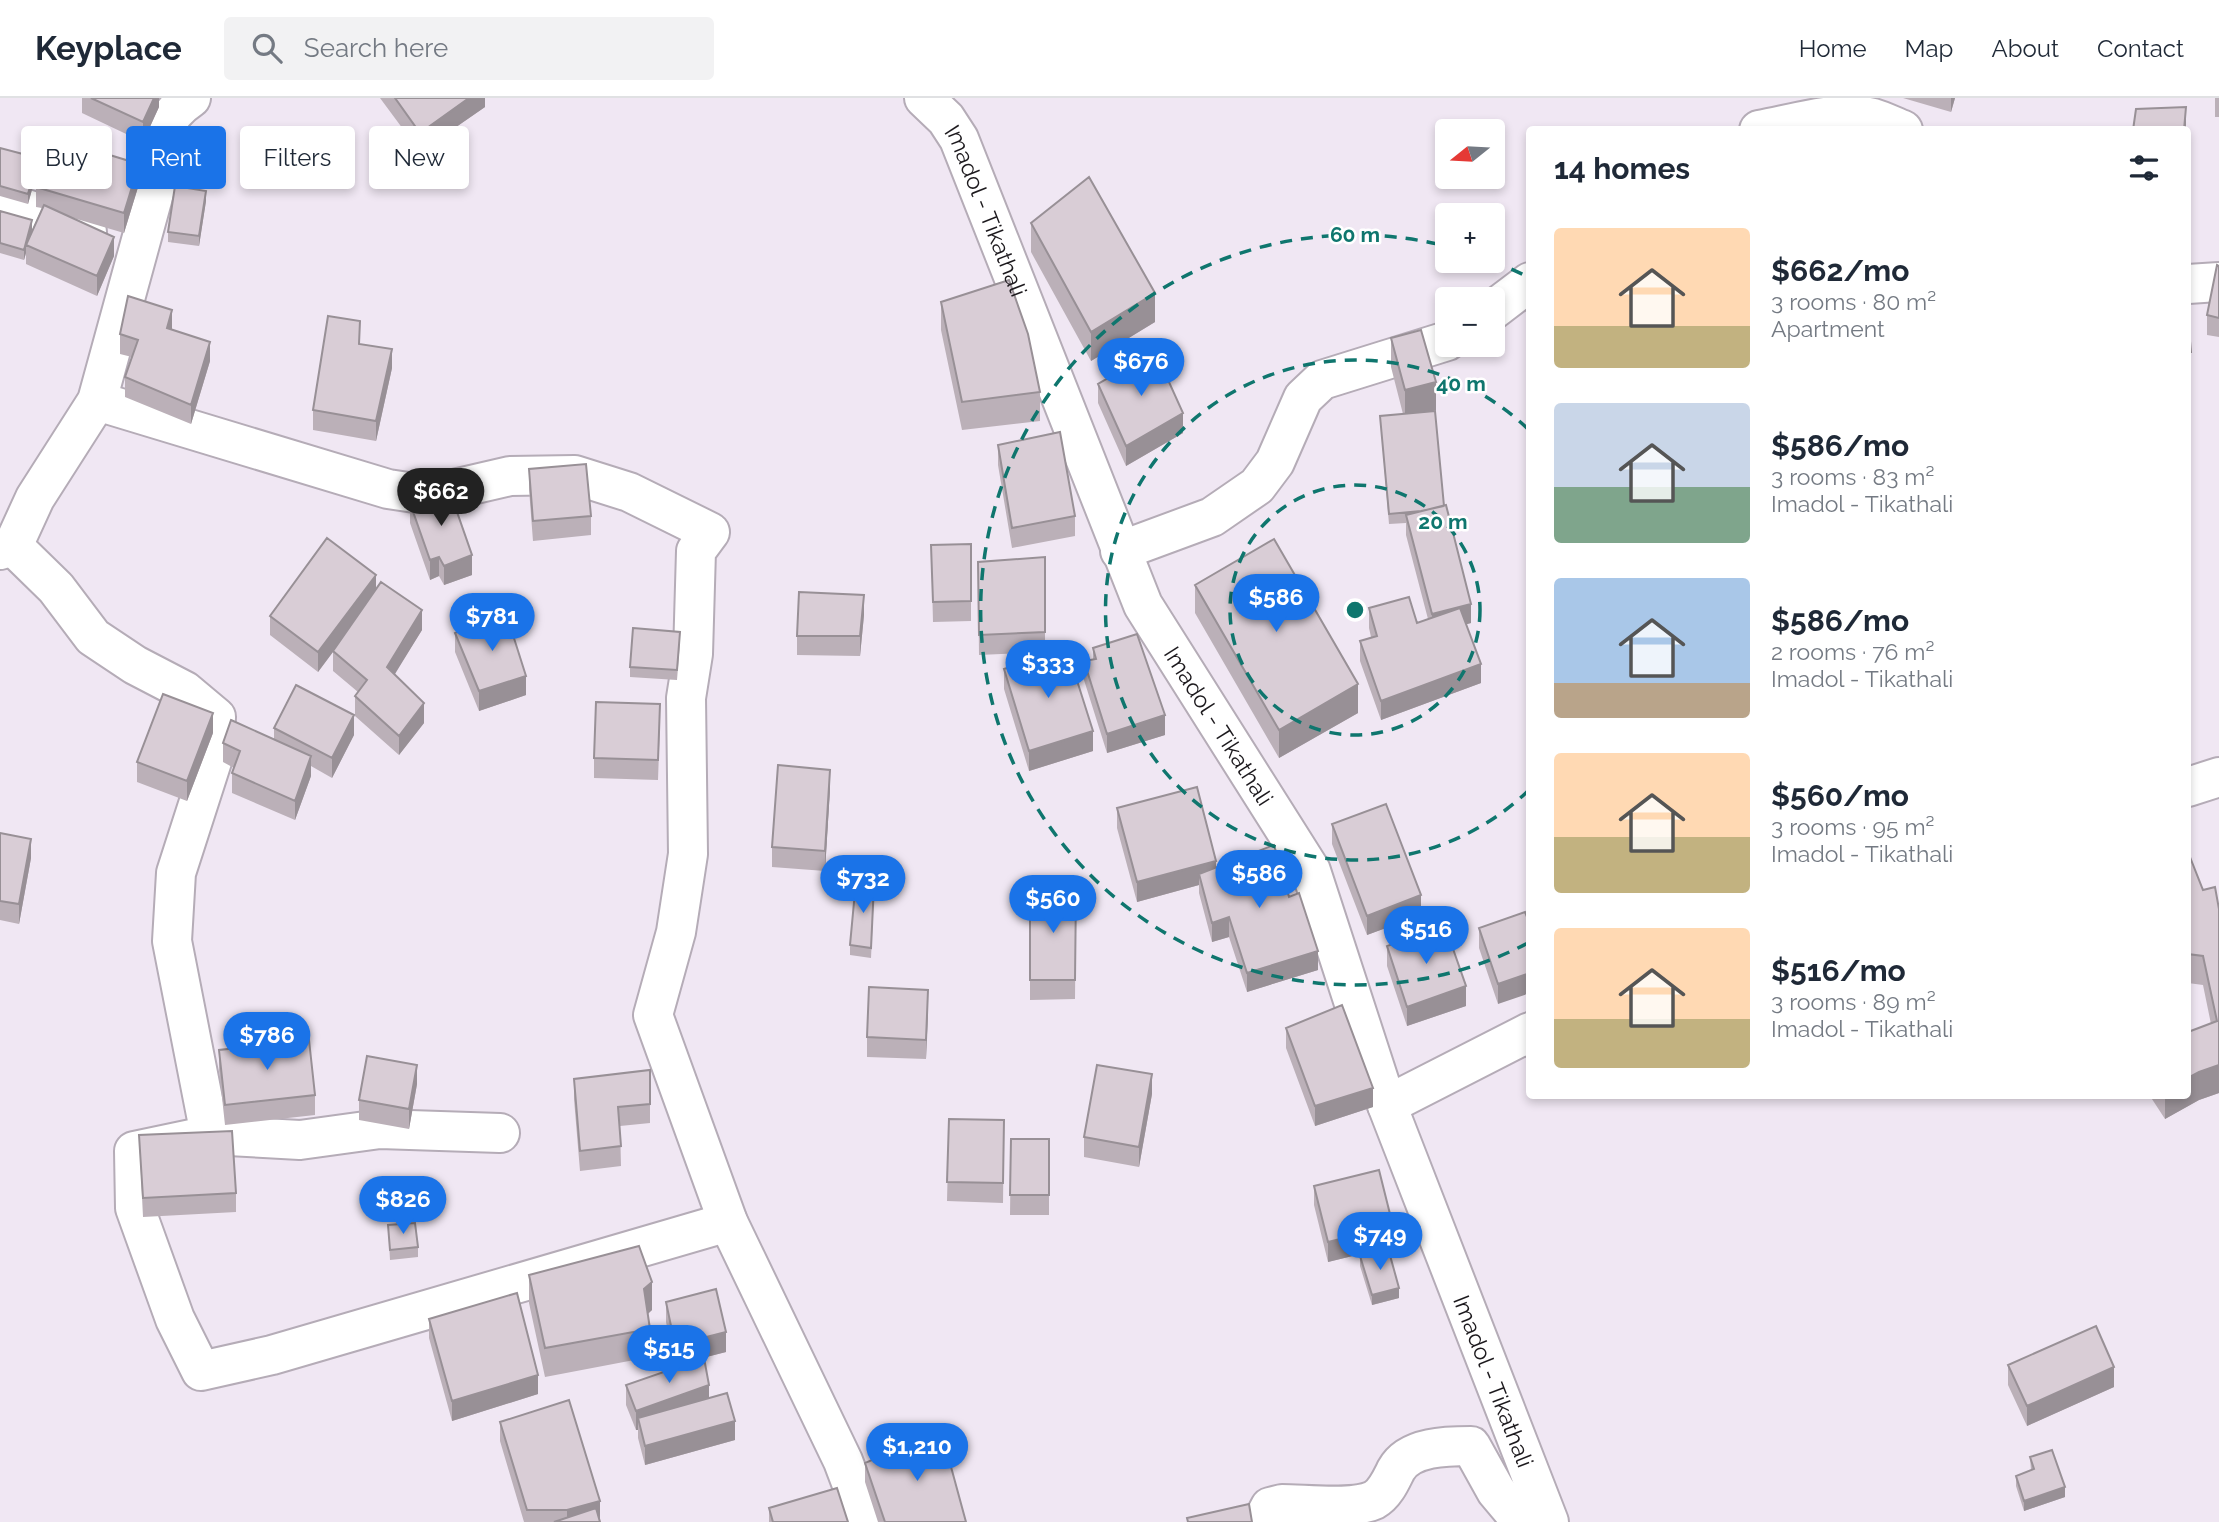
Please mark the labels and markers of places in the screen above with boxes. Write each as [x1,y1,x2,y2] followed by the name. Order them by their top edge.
[1100,338,1182,398] pin: $676
[400,468,482,528] pin: $662
[1235,574,1317,634] pin: $586
[451,594,533,653] pin: $781
[1343,598,1367,622] centre of rings
[1007,640,1089,700] pin: $333
[1218,850,1300,910] pin: $586
[822,856,904,915] pin: $732
[1012,876,1094,935] pin: $560
[1385,906,1467,966] pin: $516
[226,1012,308,1072] pin: $786
[362,1176,444,1236] pin: $826
[1339,1212,1421,1272] pin: $749
[628,1326,710,1385] pin: $515
[860,1424,974,1483] pin: $1,210

